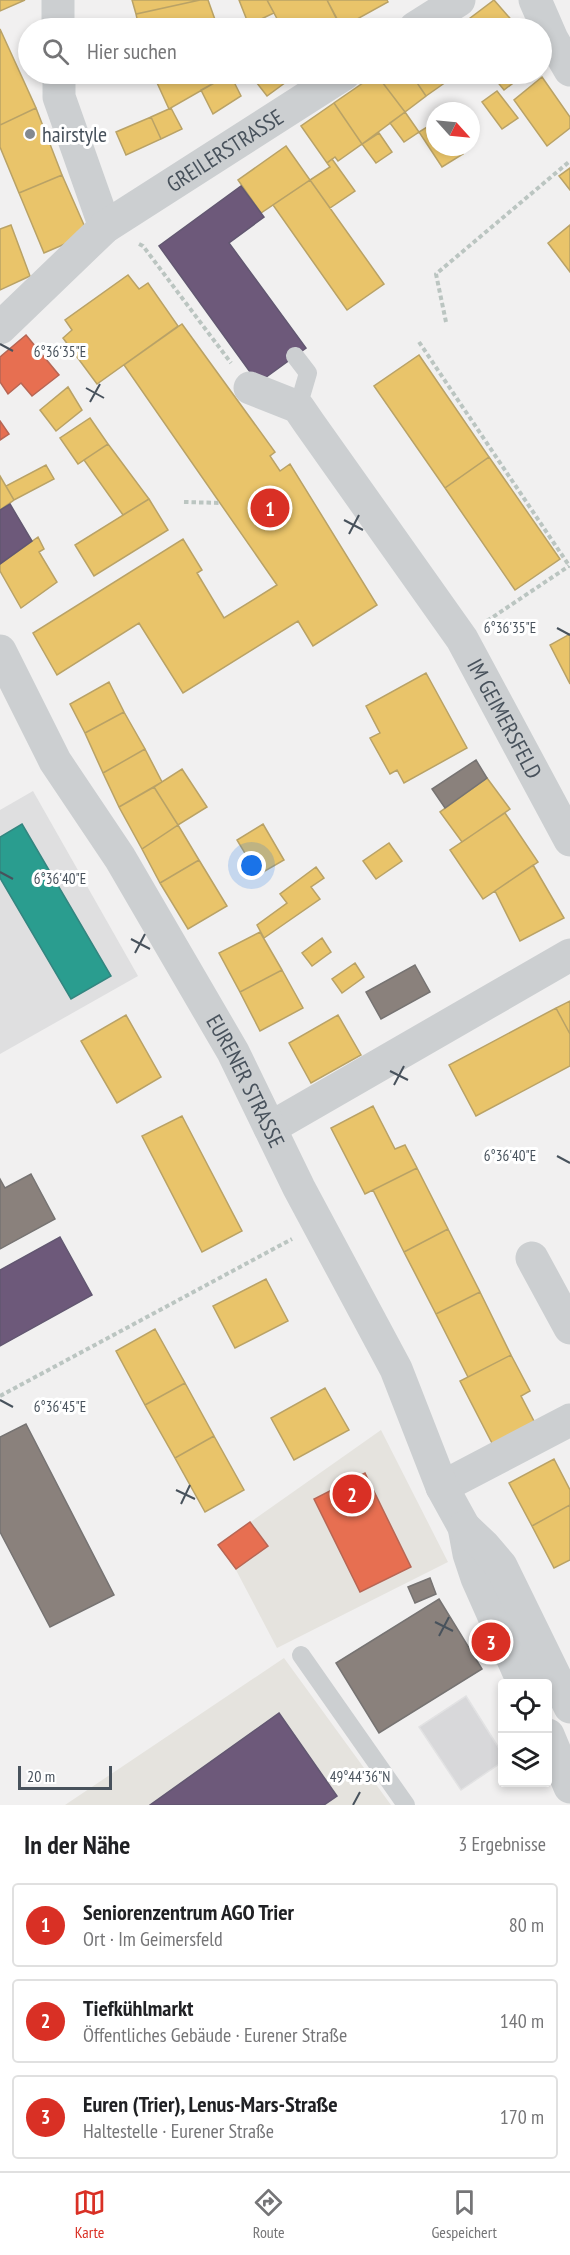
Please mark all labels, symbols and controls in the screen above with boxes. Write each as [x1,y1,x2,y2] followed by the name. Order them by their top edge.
[18,18,552,84] search box
[39,35,72,68] icon: search
[87,37,177,65] text: Hier suchen
[426,102,480,156] north arrow
[161,103,288,198] street label: GREILERSTRASSE
[42,120,107,148] place label: hairstyle
[23,127,37,141] marker: hairstyle
[34,342,86,361] text: 6°36'35"E
[250,486,290,530] pin: 1
[484,618,536,637] text: 6°36'35"E
[461,654,548,783] street label: IM GEIMERSFELD
[237,851,266,880] your location
[34,869,86,888] text: 6°36'40"E
[200,1010,291,1152] street label: EURENER STRASSE
[484,1146,536,1165] text: 6°36'40"E
[34,1397,86,1416] text: 6°36'45"E
[332,1472,372,1516] pin: 2
[472,1620,510,1664] pin: 3
[498,1679,552,1787] map controls
[498,1679,552,1733] button: locate
[498,1733,552,1787] button: layers
[18,1763,112,1790] scale bar
[27,1766,55,1786] text: 20 m
[330,1767,390,1786] text: 49°44'36"N
[24,1828,130,1861] text: In der Nähe
[458,1831,546,1857] text: 3 Ergebnisse
[83,1898,294,1926] text: Seniorenzentrum AGO Trier
[41,1912,50,1938] text: 1
[509,1912,544,1938] text: 80 m
[83,1926,223,1952] text: Ort · Im Geimersfeld
[83,1994,193,2022] text: Tiefkühlmarkt
[41,2008,50,2034] text: 2
[500,2008,544,2034] text: 140 m
[83,2022,347,2048] text: Öffentliches Gebäude · Eurener Straße
[83,2090,338,2118] text: Euren (Trier), Lenus-Mars-Straße
[41,2104,50,2130] text: 3
[500,2104,544,2130] text: 170 m
[83,2118,274,2144] text: Haltestelle · Eurener Straße
[73,2186,106,2242] tab: Karte
[252,2186,285,2242] tab: Route
[431,2186,497,2242] tab: Gespeichert

